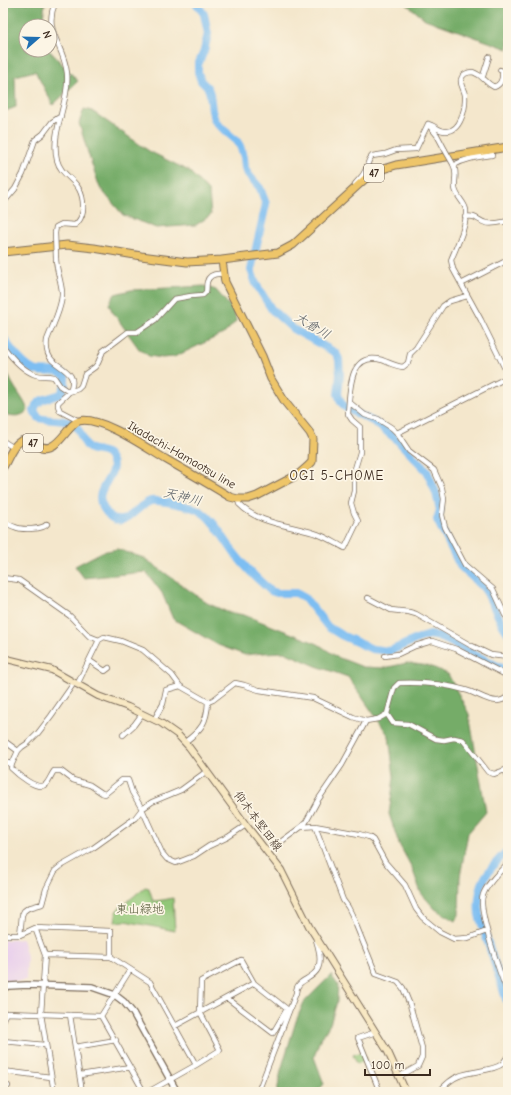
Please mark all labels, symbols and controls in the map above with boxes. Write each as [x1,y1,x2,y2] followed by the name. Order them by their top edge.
[18,18,58,58] north arrow
[40,29,54,40] text: N
[364,164,384,182] road number: 47
[292,309,333,342] water label: 大倉川
[125,418,239,492] street label: Ikadachi-Hamaotsu line
[23,434,43,452] road number: 47
[290,468,384,483] district label: OGI 5-CHOME
[162,484,204,508] water label: 天神川
[231,788,285,854] street label: 仰木本堅田線
[116,902,164,916] park label: 東山緑地
[365,1051,430,1077] scale bar
[371,1058,404,1072] text: 100 m

